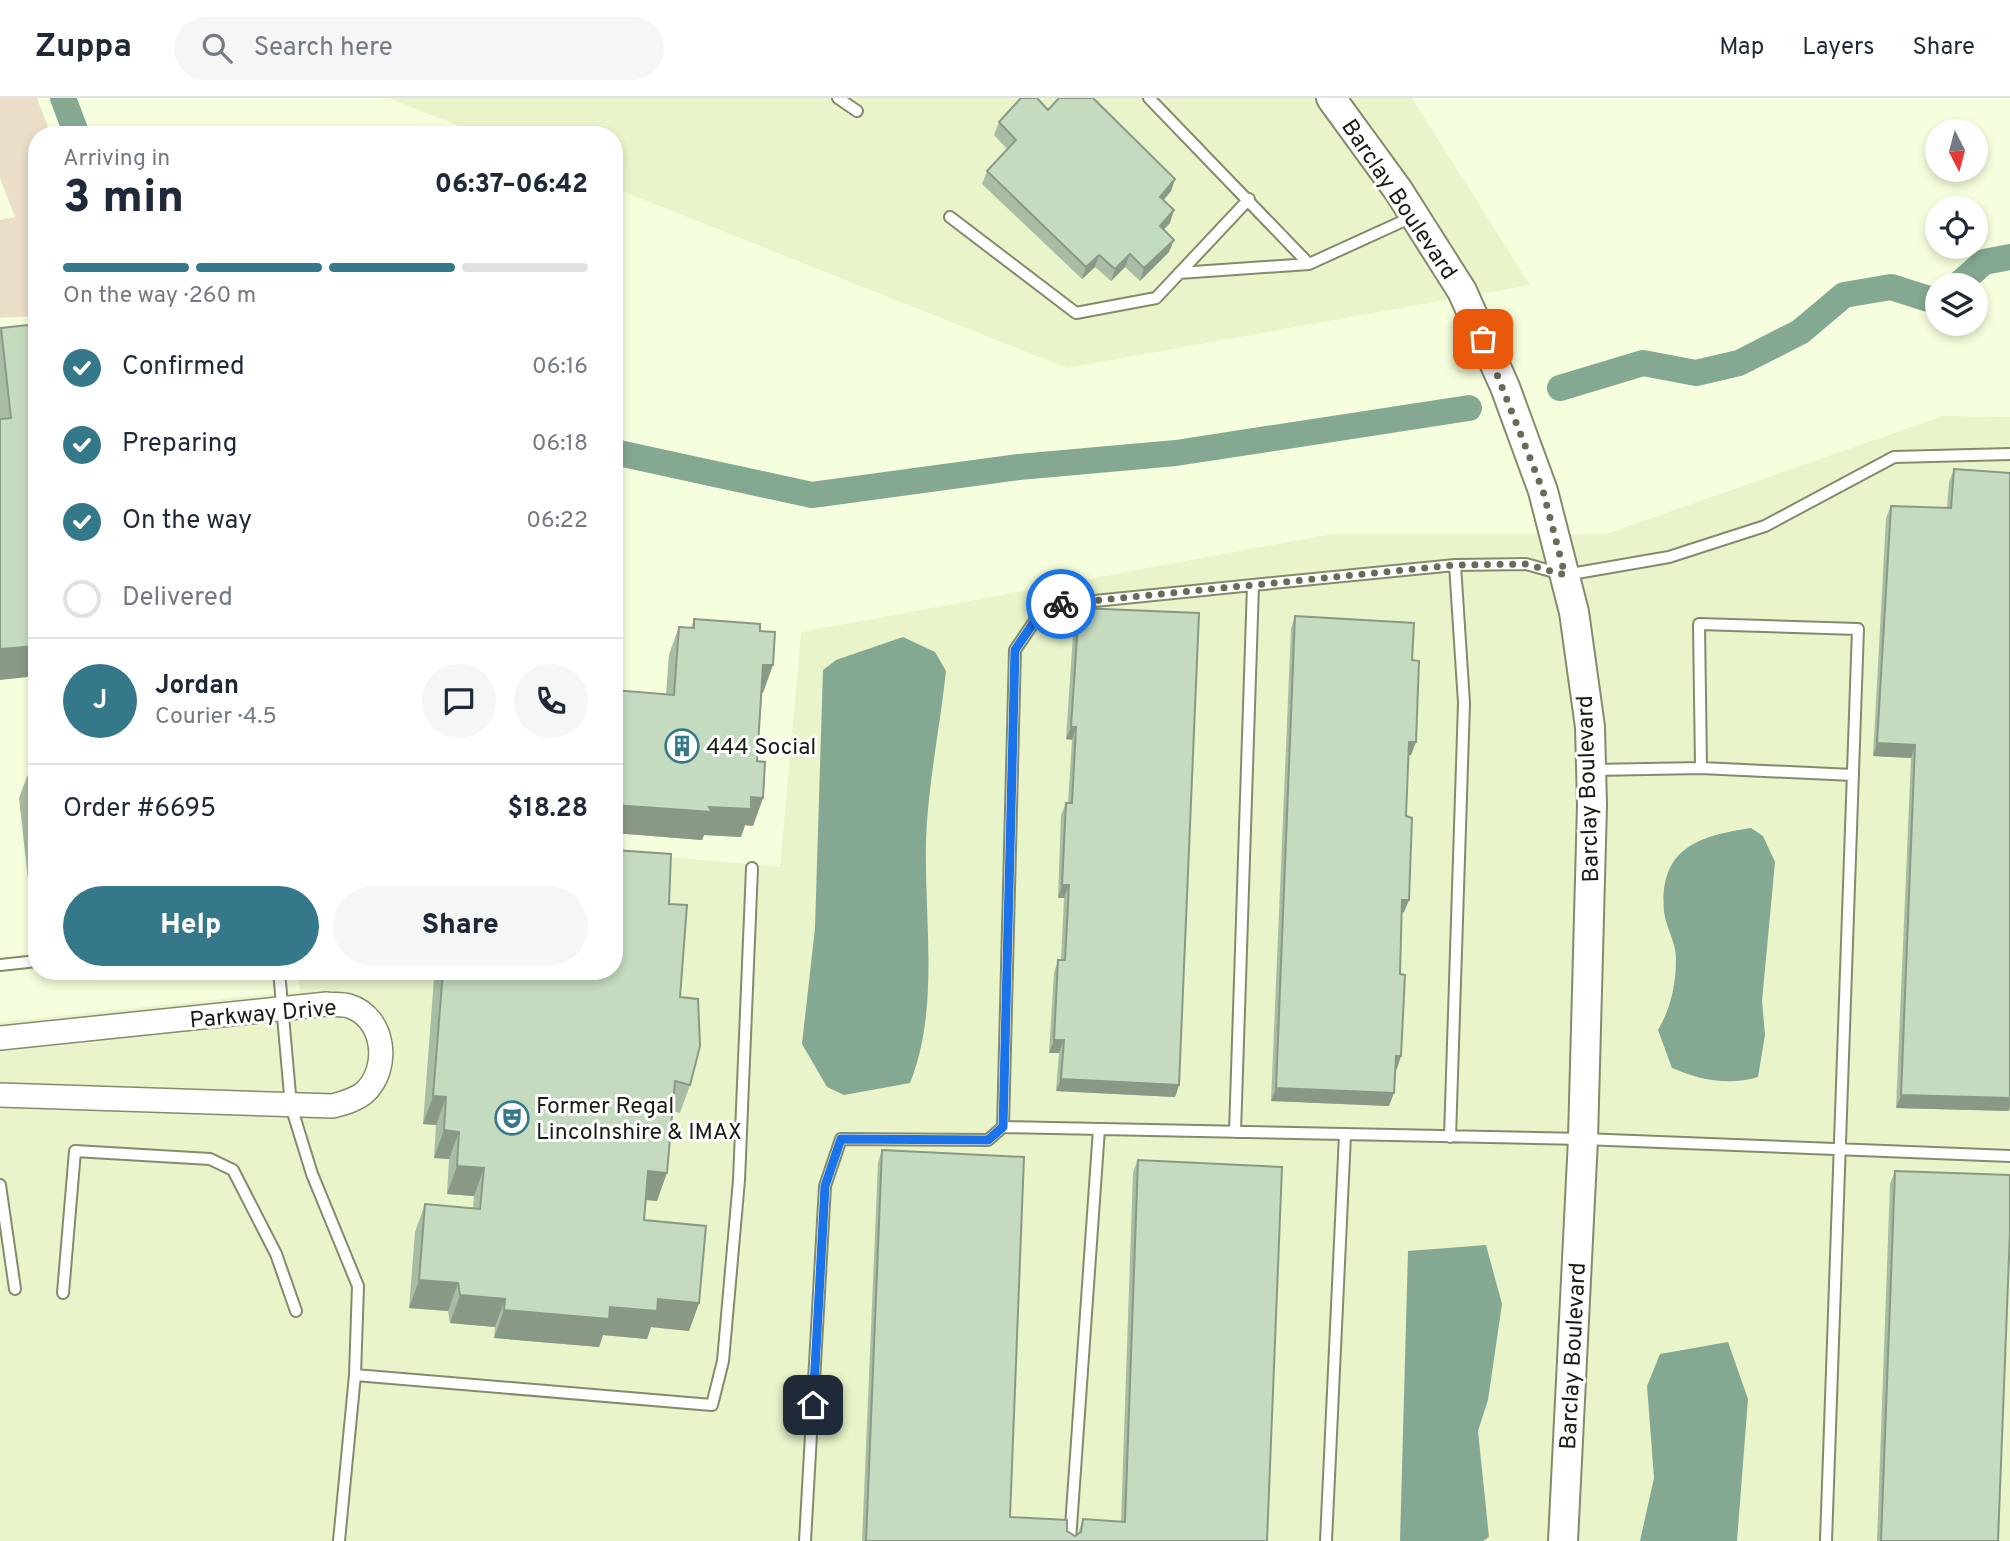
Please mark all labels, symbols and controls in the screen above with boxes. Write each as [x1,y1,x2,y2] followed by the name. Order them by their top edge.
[174,17,664,80] search box
[35,27,132,69] text: Zuppa
[198,29,236,67] icon: search
[254,32,393,65] text: Search here
[1719,33,1764,63] text: Map
[1802,33,1874,63] text: Layers
[1912,33,1975,63] text: Share
[1334,115,1462,286] street label: Barclay Boulevard
[1925,119,1988,182] north arrow
[1925,119,1988,336] map controls
[63,145,170,174] text: Arriving in
[435,169,588,202] text: 06:37–06:42
[63,170,184,229] text: 3 min
[1925,196,1988,259] button: locate
[1925,273,1988,336] button: layers
[63,282,256,311] text: On the way · 260 m
[1453,309,1513,369] pin
[1464,320,1502,358] icon: bag
[63,349,101,387] icon: check
[122,351,245,384] text: Confirmed
[532,353,588,382] text: 06:16
[63,426,101,464] icon: check
[122,428,237,461] text: Preparing
[532,430,588,459] text: 06:18
[63,503,101,541] icon: check
[122,505,252,538] text: On the way
[526,507,588,536] text: 06:22
[1026,569,1096,639] courier
[122,582,233,615] text: Delivered
[1042,585,1080,623] icon: bike
[422,664,496,738] button: chat
[514,664,588,738] button: phone
[155,670,239,703] text: Jordan
[93,685,107,718] text: J
[1572,695,1607,883] street label: Barclay Boulevard
[155,703,277,732] text: Courier · 4.5
[663,727,701,765] building icon: 444 Social
[706,734,816,763] place label: 444 Social
[63,793,216,826] text: Order #6695
[508,793,588,826] text: $18.28
[63,886,319,966] button: Help
[333,886,588,966] button: Share
[189,995,338,1036] street label: Parkway Drive
[536,1093,742,1148] place label: Former Regal Lincolnshire & IMAX
[493,1099,531,1137] theatre icon: Former Regal Lincolnshire & IMAX
[1555,1262,1594,1450] street label: Barclay Boulevard
[783,1375,843,1435] pin
[794,1386,832,1424] icon: home

